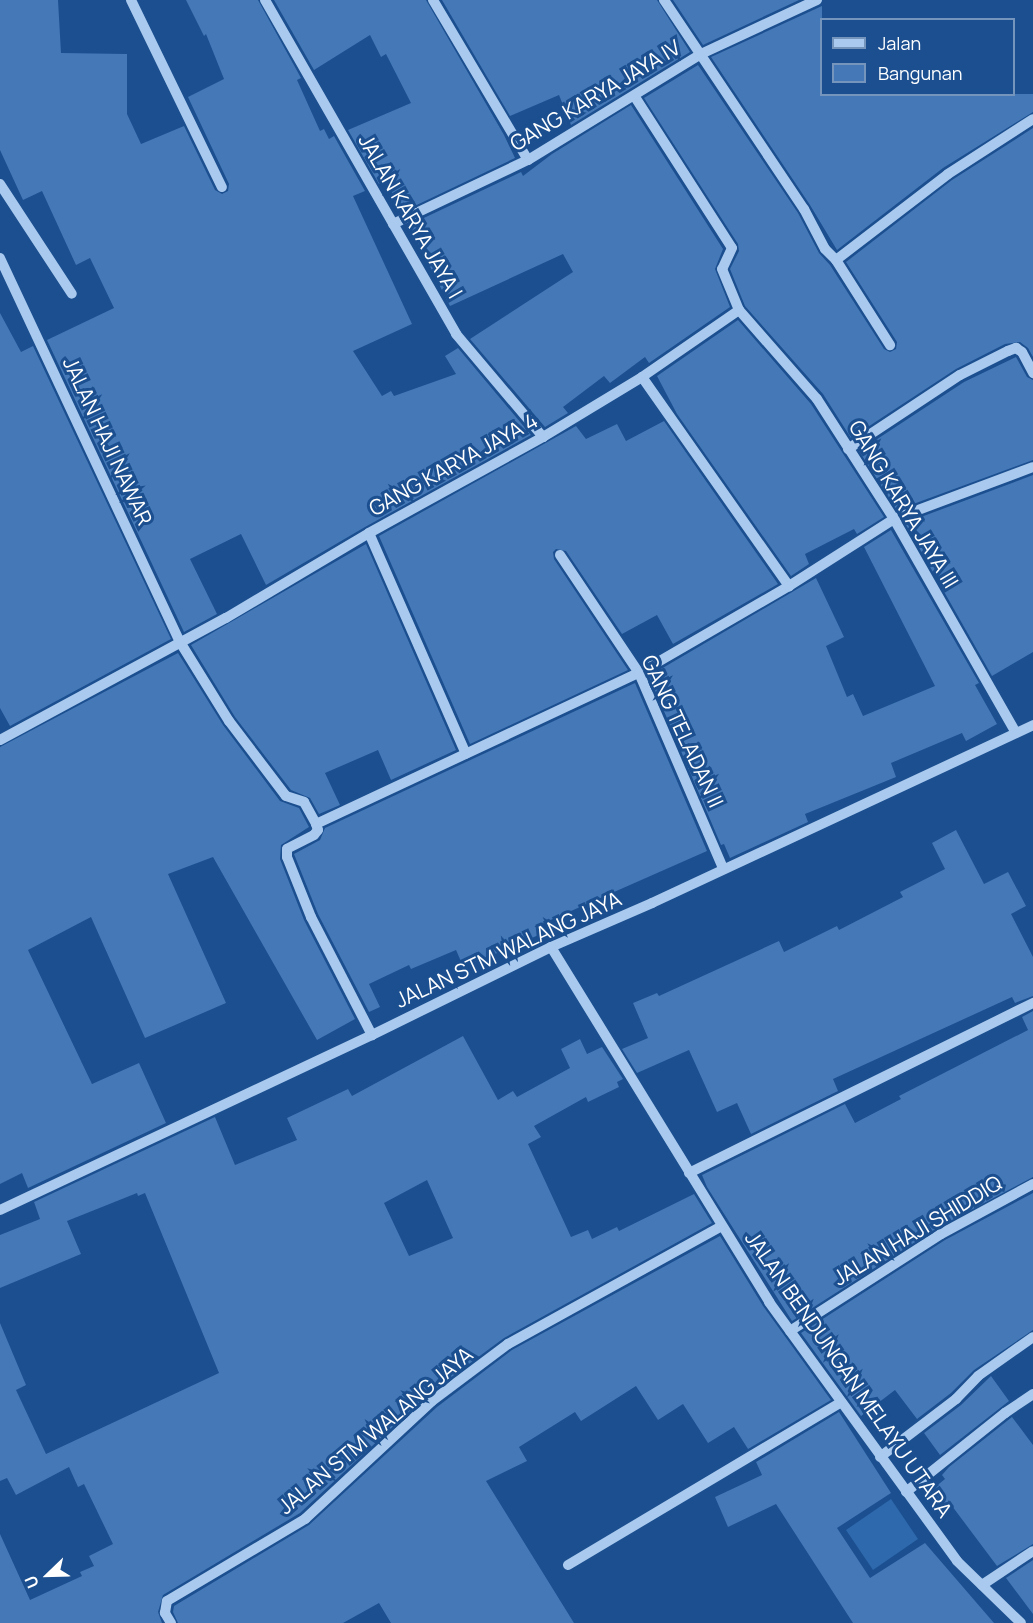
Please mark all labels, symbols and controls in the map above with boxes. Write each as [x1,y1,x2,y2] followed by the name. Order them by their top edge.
[820,18,1015,96] legend
[878,31,921,55] text: Jalan
[505,34,685,156] street label: GANG KARYA JAYA IV
[878,61,962,85] text: Bangunan
[354,129,468,303] street label: JALAN KARYA JAYA I
[58,353,158,529] street label: JALAN HAJI NAWAR
[364,407,542,521] street label: GANG KARYA JAYA 4
[844,416,964,592] street label: GANG KARYA JAYA III
[637,651,729,811] street label: GANG TELADAN II
[391,886,625,1012] street label: JALAN STM WALANG JAYA
[828,1170,1006,1290] street label: JALAN HAJI SHIDDIQ
[740,1226,958,1522] street label: JALAN BENDUNGAN MELAYU UTARA
[273,1341,477,1519] street label: JALAN STM WALANG JAYA
[18,1545,78,1605] north arrow
[19,1572,44,1592] text: U

